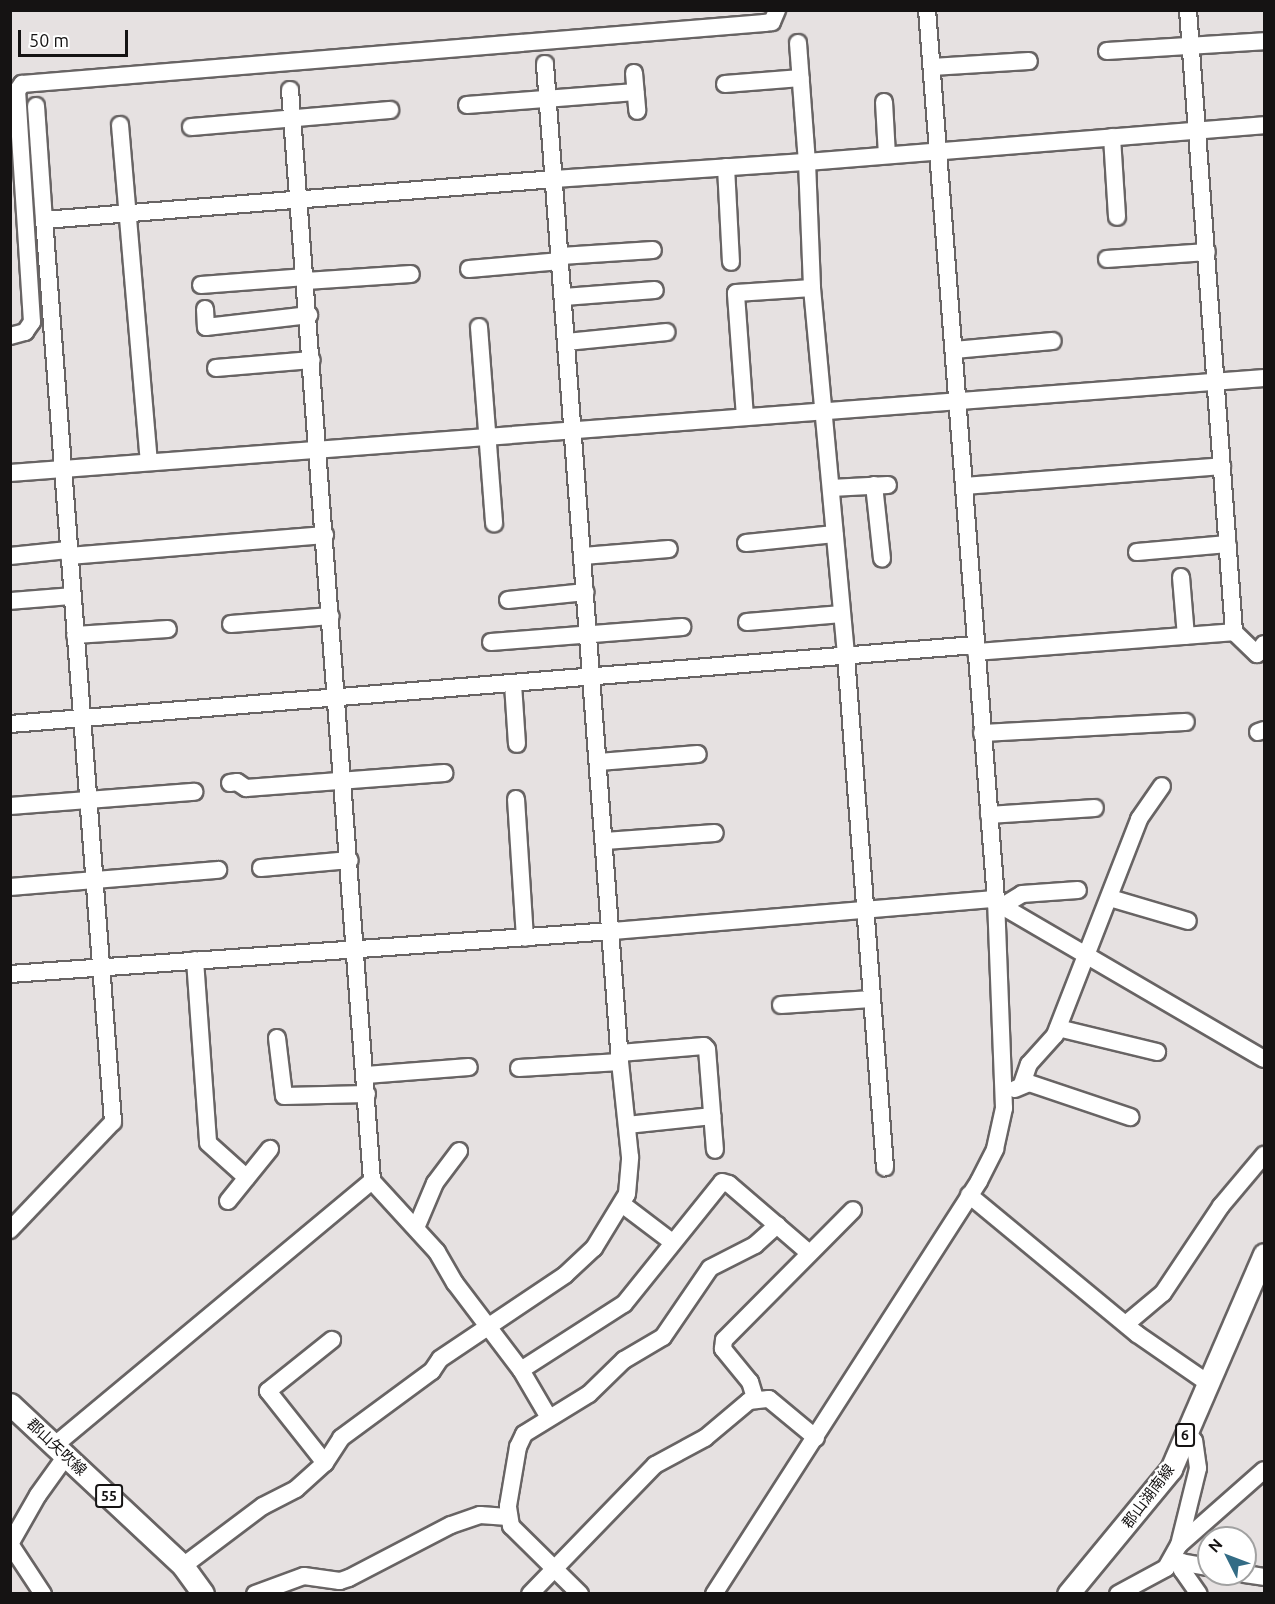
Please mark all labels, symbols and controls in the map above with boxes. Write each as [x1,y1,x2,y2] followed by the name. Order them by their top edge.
[21,18,130,56] scale bar
[29,30,69,50] text: 50 m
[23,1415,91,1479] street label: 郡山矢吹線
[1174,1424,1196,1446] road number: 6
[1118,1461,1178,1531] street label: 郡山湖南線
[94,1485,124,1507] road number: 55
[1197,1526,1257,1586] north arrow
[1204,1535,1226,1556] text: N

